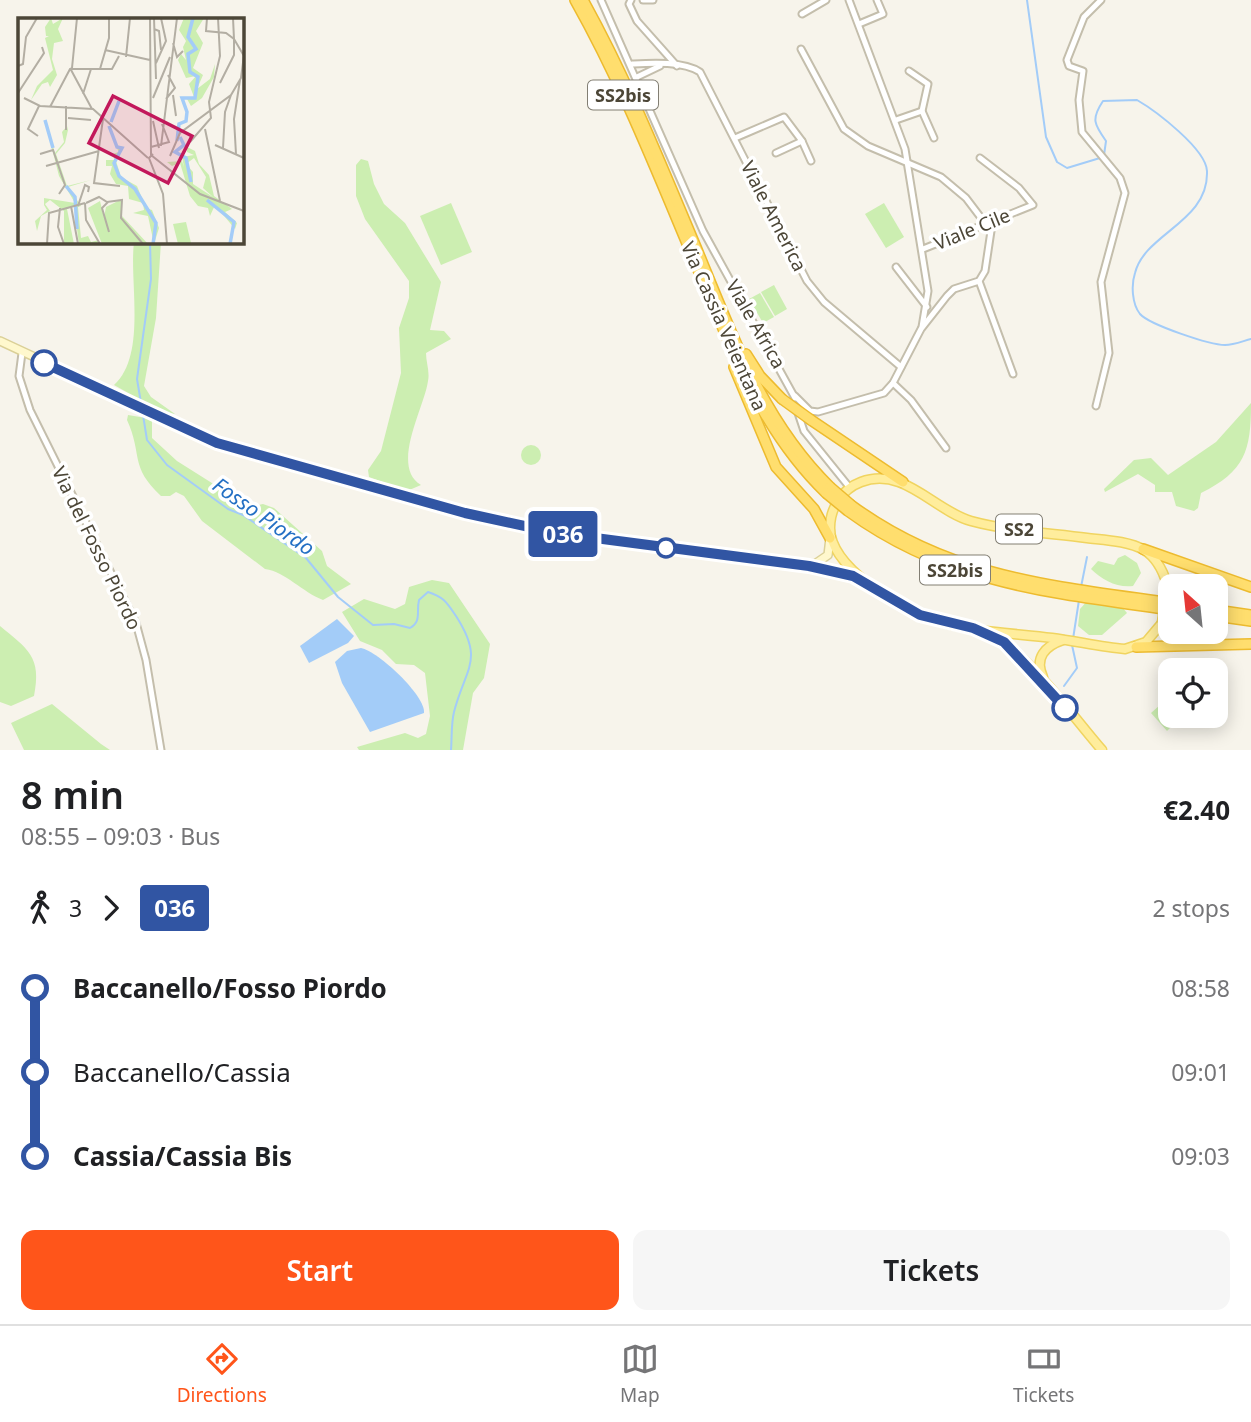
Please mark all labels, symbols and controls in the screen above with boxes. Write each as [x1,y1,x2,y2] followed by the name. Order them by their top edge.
[18,18,243,243] inset map
[588,80,658,110] road number: SS2bis
[735,156,813,276] street label: Viale America
[930,202,1014,256] street label: Viale Cile
[675,237,773,415] street label: Via Cassia Veientana
[720,275,792,373] street label: Viale Africa
[31,350,57,376] unlabelled marker
[46,462,148,634] street label: Via del Fosso Piordo
[207,471,321,561] water label: Fosso Piordo
[523,511,603,557] line badge: 036
[996,514,1042,544] road number: SS2
[542,517,584,550] text: 036
[656,538,676,558] unlabelled marker
[920,556,990,584] road number: SS2bis
[1158,574,1228,644] north arrow
[1158,574,1228,728] map controls
[1158,658,1228,728] button: locate
[1052,695,1078,721] unlabelled marker
[21,768,124,820] text: 8 min
[1163,792,1230,828] text: €2.40
[21,820,220,852] text: 08:55 – 09:03 · Bus
[21,889,59,927] icon: walk
[92,889,130,927] icon: forward
[154,891,195,924] text: 036
[69,892,82,924] text: 3
[1152,892,1230,924] text: 2 stops
[73,970,387,1006] text: Baccanello/Fosso Piordo
[1171,972,1230,1004] text: 08:58
[73,1054,291,1090] text: Baccanello/Cassia
[1171,1056,1230,1088] text: 09:01
[73,1138,292,1174] text: Cassia/Cassia Bis
[1171,1140,1230,1172] text: 09:03
[21,1230,619,1310] button: Start
[633,1230,1230,1310] button: Tickets
[177,1340,267,1408] tab: Directions
[620,1340,660,1408] tab: Map
[1013,1340,1074,1408] tab: Tickets

